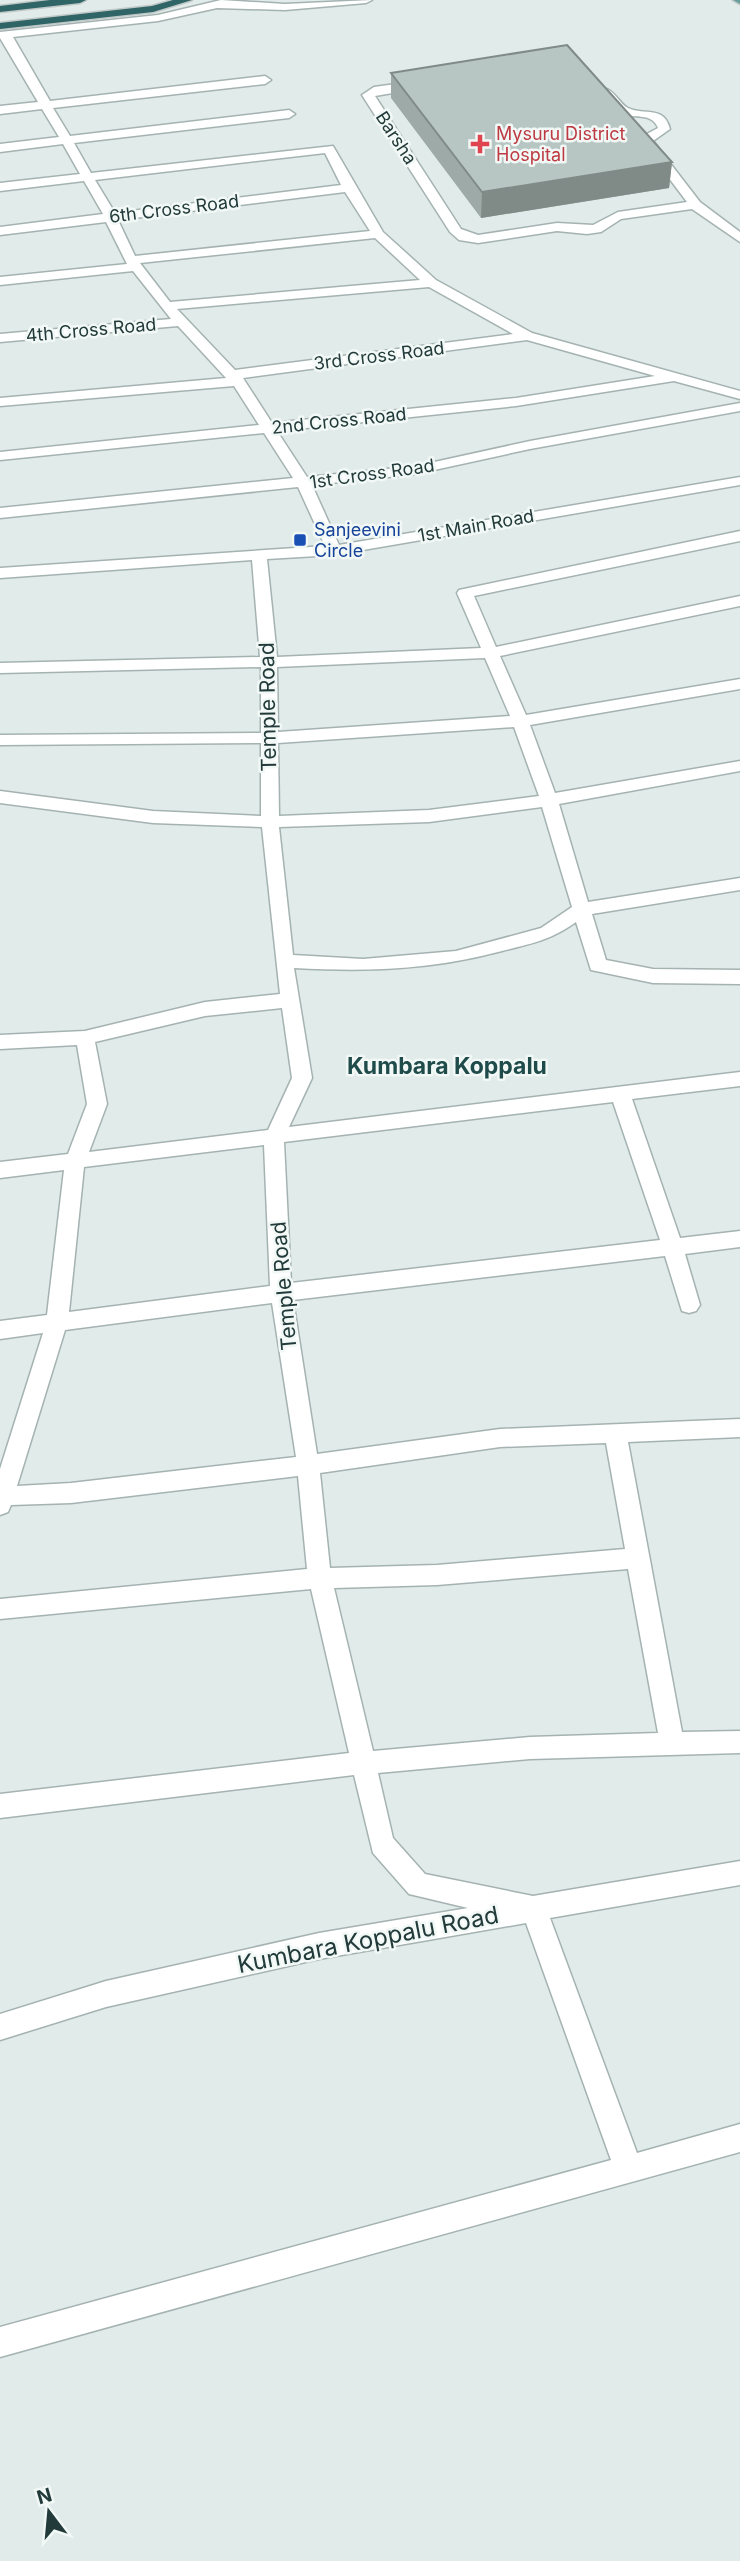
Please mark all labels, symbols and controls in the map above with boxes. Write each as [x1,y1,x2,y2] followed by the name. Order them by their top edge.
[372,107,421,168] street label: Barsha
[496,123,626,165] place label: Mysuru District Hospital
[470,134,490,154] marker: Mysuru District Hospital
[108,190,240,227] street label: 6th Cross Road
[25,313,157,346] street label: 4th Cross Road
[312,337,446,374] street label: 3rd Cross Road
[270,403,407,438] street label: 2nd Cross Road
[308,454,436,493] street label: 1st Cross Road
[416,505,536,546] street label: 1st Main Road
[314,519,401,561] place label: Sanjeevini Circle
[292,532,308,548] marker: Sanjeevini Circle
[254,642,281,772] street label: Temple Road
[347,1052,547,1080] district label: Kumbara Koppalu
[265,1221,302,1352] street label: Temple Road
[235,1900,501,1979] street label: Kumbara Koppalu Road
[14,2477,84,2547] north arrow
[34,2483,55,2509] text: N

